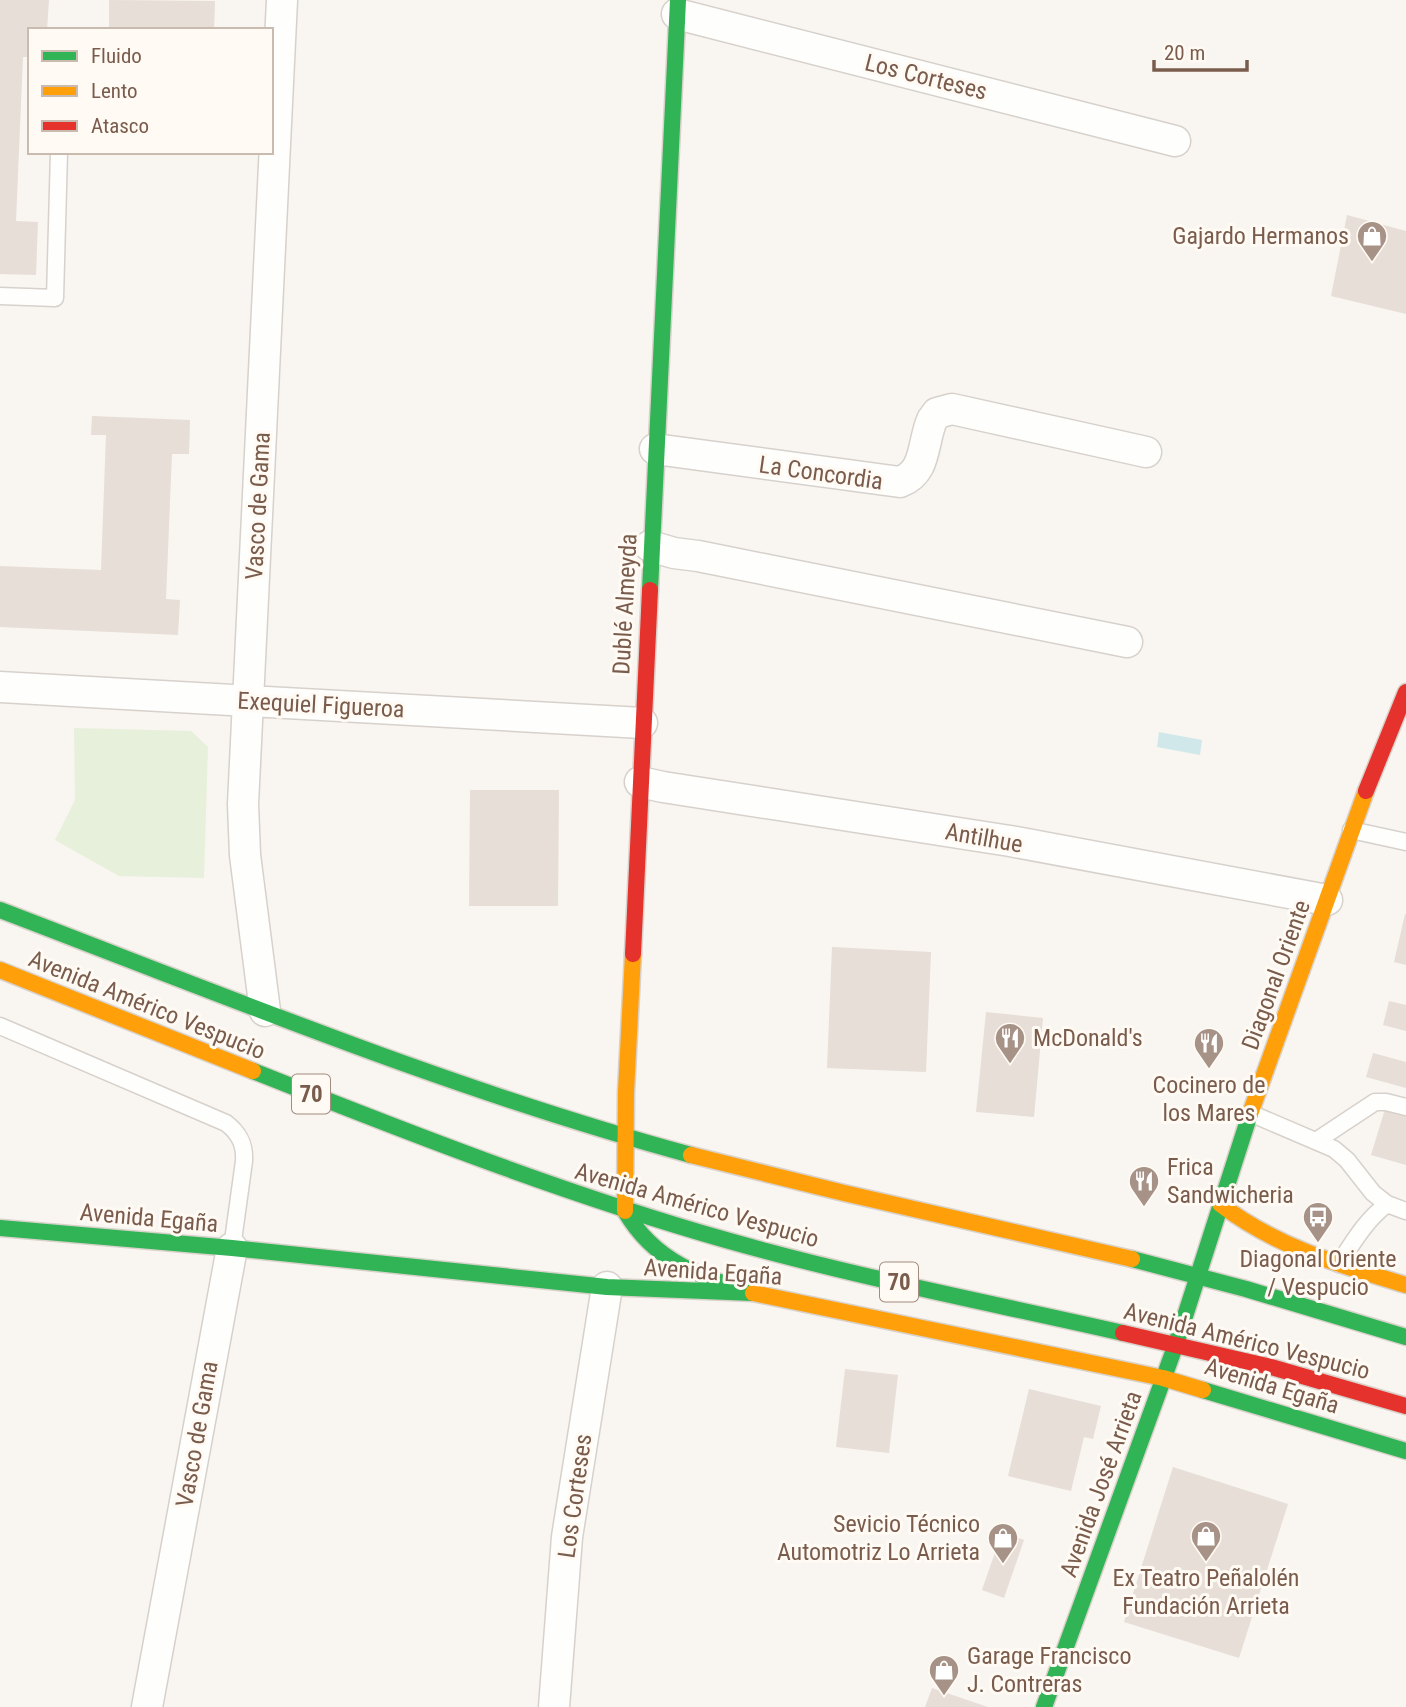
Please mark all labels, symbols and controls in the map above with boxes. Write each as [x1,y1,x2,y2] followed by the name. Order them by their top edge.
[28,28,273,154] legend
[1154,28,1247,72] scale bar
[1164,41,1205,65] text: 20 m
[91,44,142,68] text: Fluido
[862,48,990,106] street label: Los Corteses
[91,79,138,103] text: Lento
[91,114,149,138] text: Atasco
[1355,219,1389,263] shop icon: Gajardo Hermanos
[1172,222,1349,250] place label: Gajardo Hermanos
[240,431,276,581] street label: Vasco de Gama
[757,450,885,496] street label: La Concordia
[607,533,643,675] street label: Dublé Almeyda
[237,687,405,723] street label: Exequiel Figueroa
[943,817,1025,859] street label: Antilhue
[1236,896,1316,1054] street label: Diagonal Oriente
[25,945,269,1065] street label: Avenida Américo Vespucio
[993,1021,1027,1065] restaurant icon: McDonald's
[1033,1024,1143,1052] place label: McDonald's
[1192,1026,1226,1070] restaurant icon: Cocinero de los Mares
[1153,1071,1265,1127] place label: Cocinero de los Mares
[292,1074,330,1114] road number: 70
[1167,1153,1294,1209] place label: Frica Sandwicheria
[572,1157,822,1253] street label: Avenida Américo Vespucio
[1127,1164,1161,1208] restaurant icon: Frica Sandwicheria
[79,1198,219,1238] street label: Avenida Egaña
[1301,1200,1335,1244] bus stop icon: Diagonal Oriente / Vespucio
[1239,1245,1397,1301] place label: Diagonal Oriente / Vespucio
[643,1253,783,1291] street label: Avenida Egaña
[880,1262,918,1302] road number: 70
[1121,1297,1373,1385] street label: Avenida Américo Vespucio
[1202,1352,1342,1420] street label: Avenida Egaña
[170,1359,224,1509] street label: Vasco de Gama
[1054,1387,1148,1581] street label: Avenida José Arrieta
[552,1432,598,1560] street label: Los Corteses
[777,1510,980,1566] place label: Sevicio Técnico Automotriz Lo Arrieta
[1189,1519,1223,1563] shop icon: Ex Teatro Peñalolén Fundación Arrieta
[986,1521,1020,1565] shop icon: Sevicio Técnico Automotriz Lo Arrieta
[1113,1564,1299,1620] place label: Ex Teatro Peñalolén Fundación Arrieta
[967,1642,1131,1698] place label: Garage Francisco J. Contreras
[927,1653,961,1697] shop icon: Garage Francisco J. Contreras

